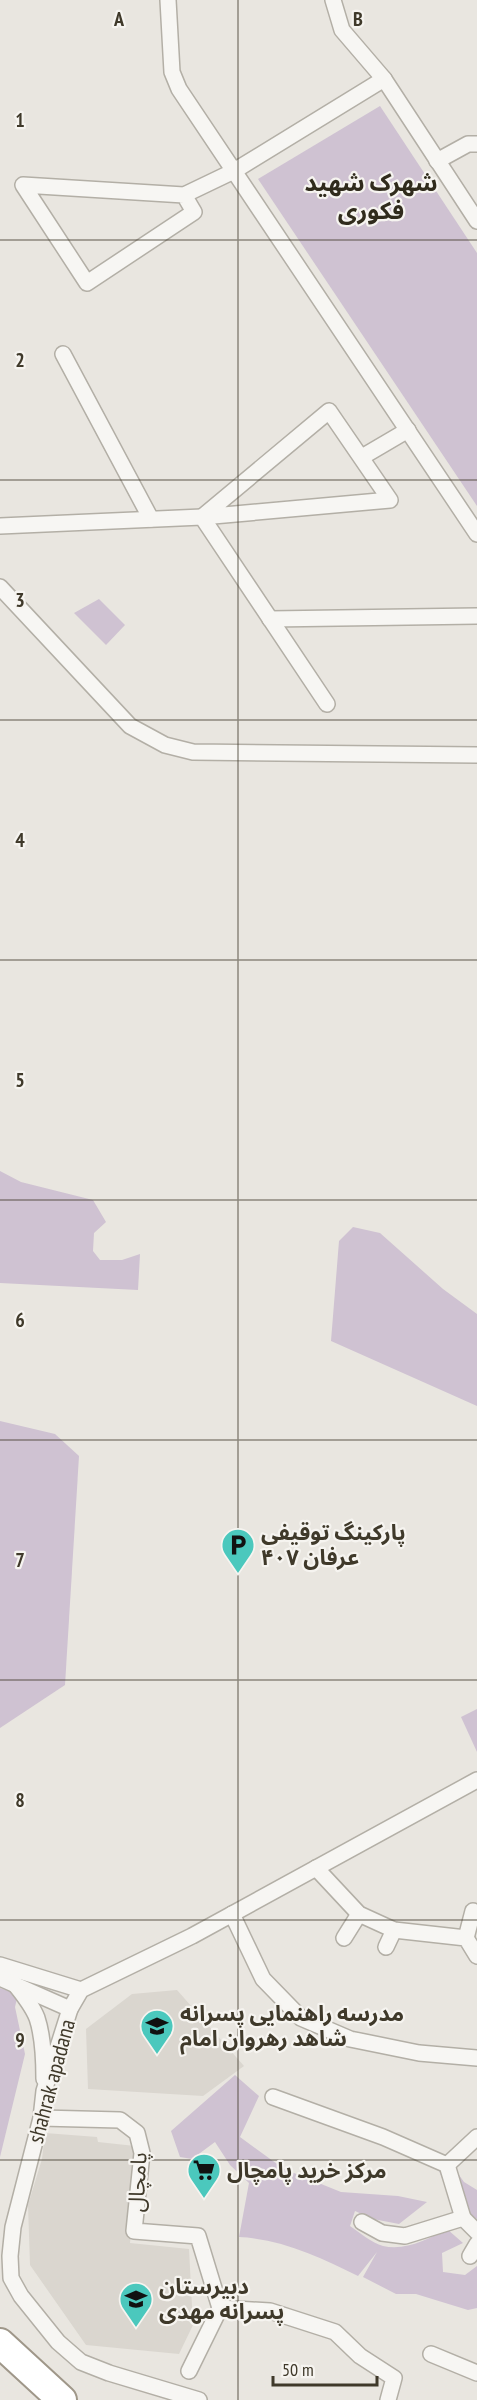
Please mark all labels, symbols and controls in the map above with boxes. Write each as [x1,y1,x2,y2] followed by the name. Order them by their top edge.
[113,6,125,32] text: A
[353,6,363,32] text: B
[15,107,25,133] text: 1
[304,167,438,226] district label: شهرک شهید فکوری
[15,347,25,373] text: 2
[15,587,25,613] text: 3
[15,827,25,853] text: 4
[15,1067,25,1093] text: 5
[15,1307,25,1333] text: 6
[261,1518,406,1571] place label: پارکینگ توقیفی عرفان ۴۰۷
[220,1527,256,1574] parking icon: پارکینگ توقیفی عرفان ۴۰۷
[15,1547,25,1573] text: 7
[15,1787,25,1813] text: 8
[180,1999,404,2055] place label: مدرسه راهنمایی پسرانه شاهد رهروان امام
[139,2008,175,2055] school or university icon: مدرسه راهنمایی پسرانه شاهد رهروان امام
[21,2016,81,2146] street label: shahrak apadana
[15,2027,25,2053] text: 9
[121,2151,154,2213] street label: پامچال
[186,2152,222,2199] supermarket icon: مرکز خرید پامچال
[227,2156,387,2185] place label: مرکز خرید پامچال
[159,2272,284,2326] place label: دبیرستان پسرانه مهدی
[118,2281,154,2328] school or university icon: دبیرستان پسرانه مهدی
[273,2349,376,2387] scale bar
[282,2358,314,2381] text: 50 m

